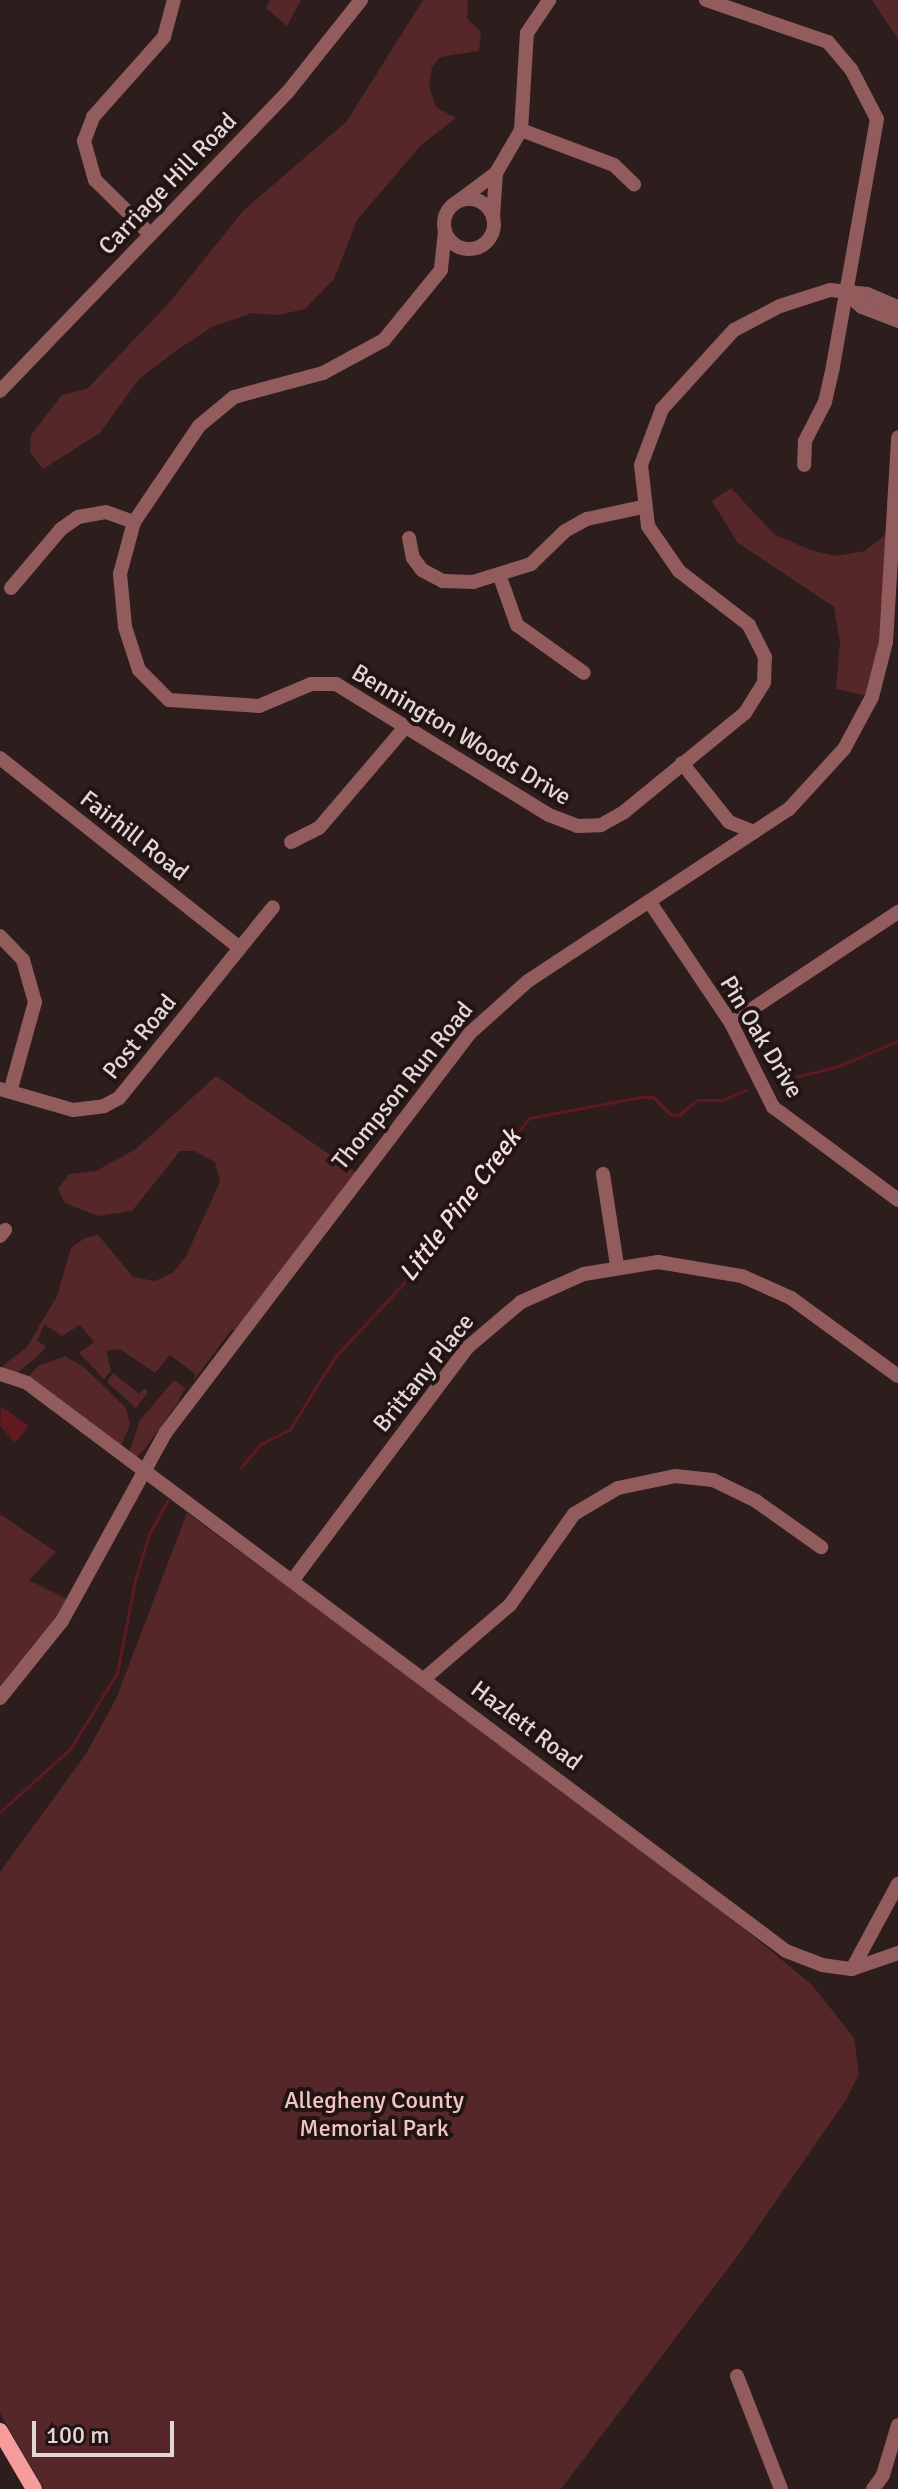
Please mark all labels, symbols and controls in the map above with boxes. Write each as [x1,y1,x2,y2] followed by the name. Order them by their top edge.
[93,107,243,261] street label: Carriage Hill Road
[346,658,576,812] street label: Bennington Woods Drive
[74,785,194,887] street label: Fairhill Road
[713,971,809,1103] street label: Pin Oak Drive
[97,989,183,1085] street label: Post Road
[327,996,479,1176] street label: Thompson Run Road
[394,1124,528,1288] water label: Little Pine Creek
[368,1308,480,1438] street label: Brittany Place
[465,1675,587,1777] street label: Hazlett Road
[284,2087,464,2143] park label: Allegheny County Memorial Park
[36,2405,178,2455] scale bar
[46,2420,109,2450] text: 100 m

